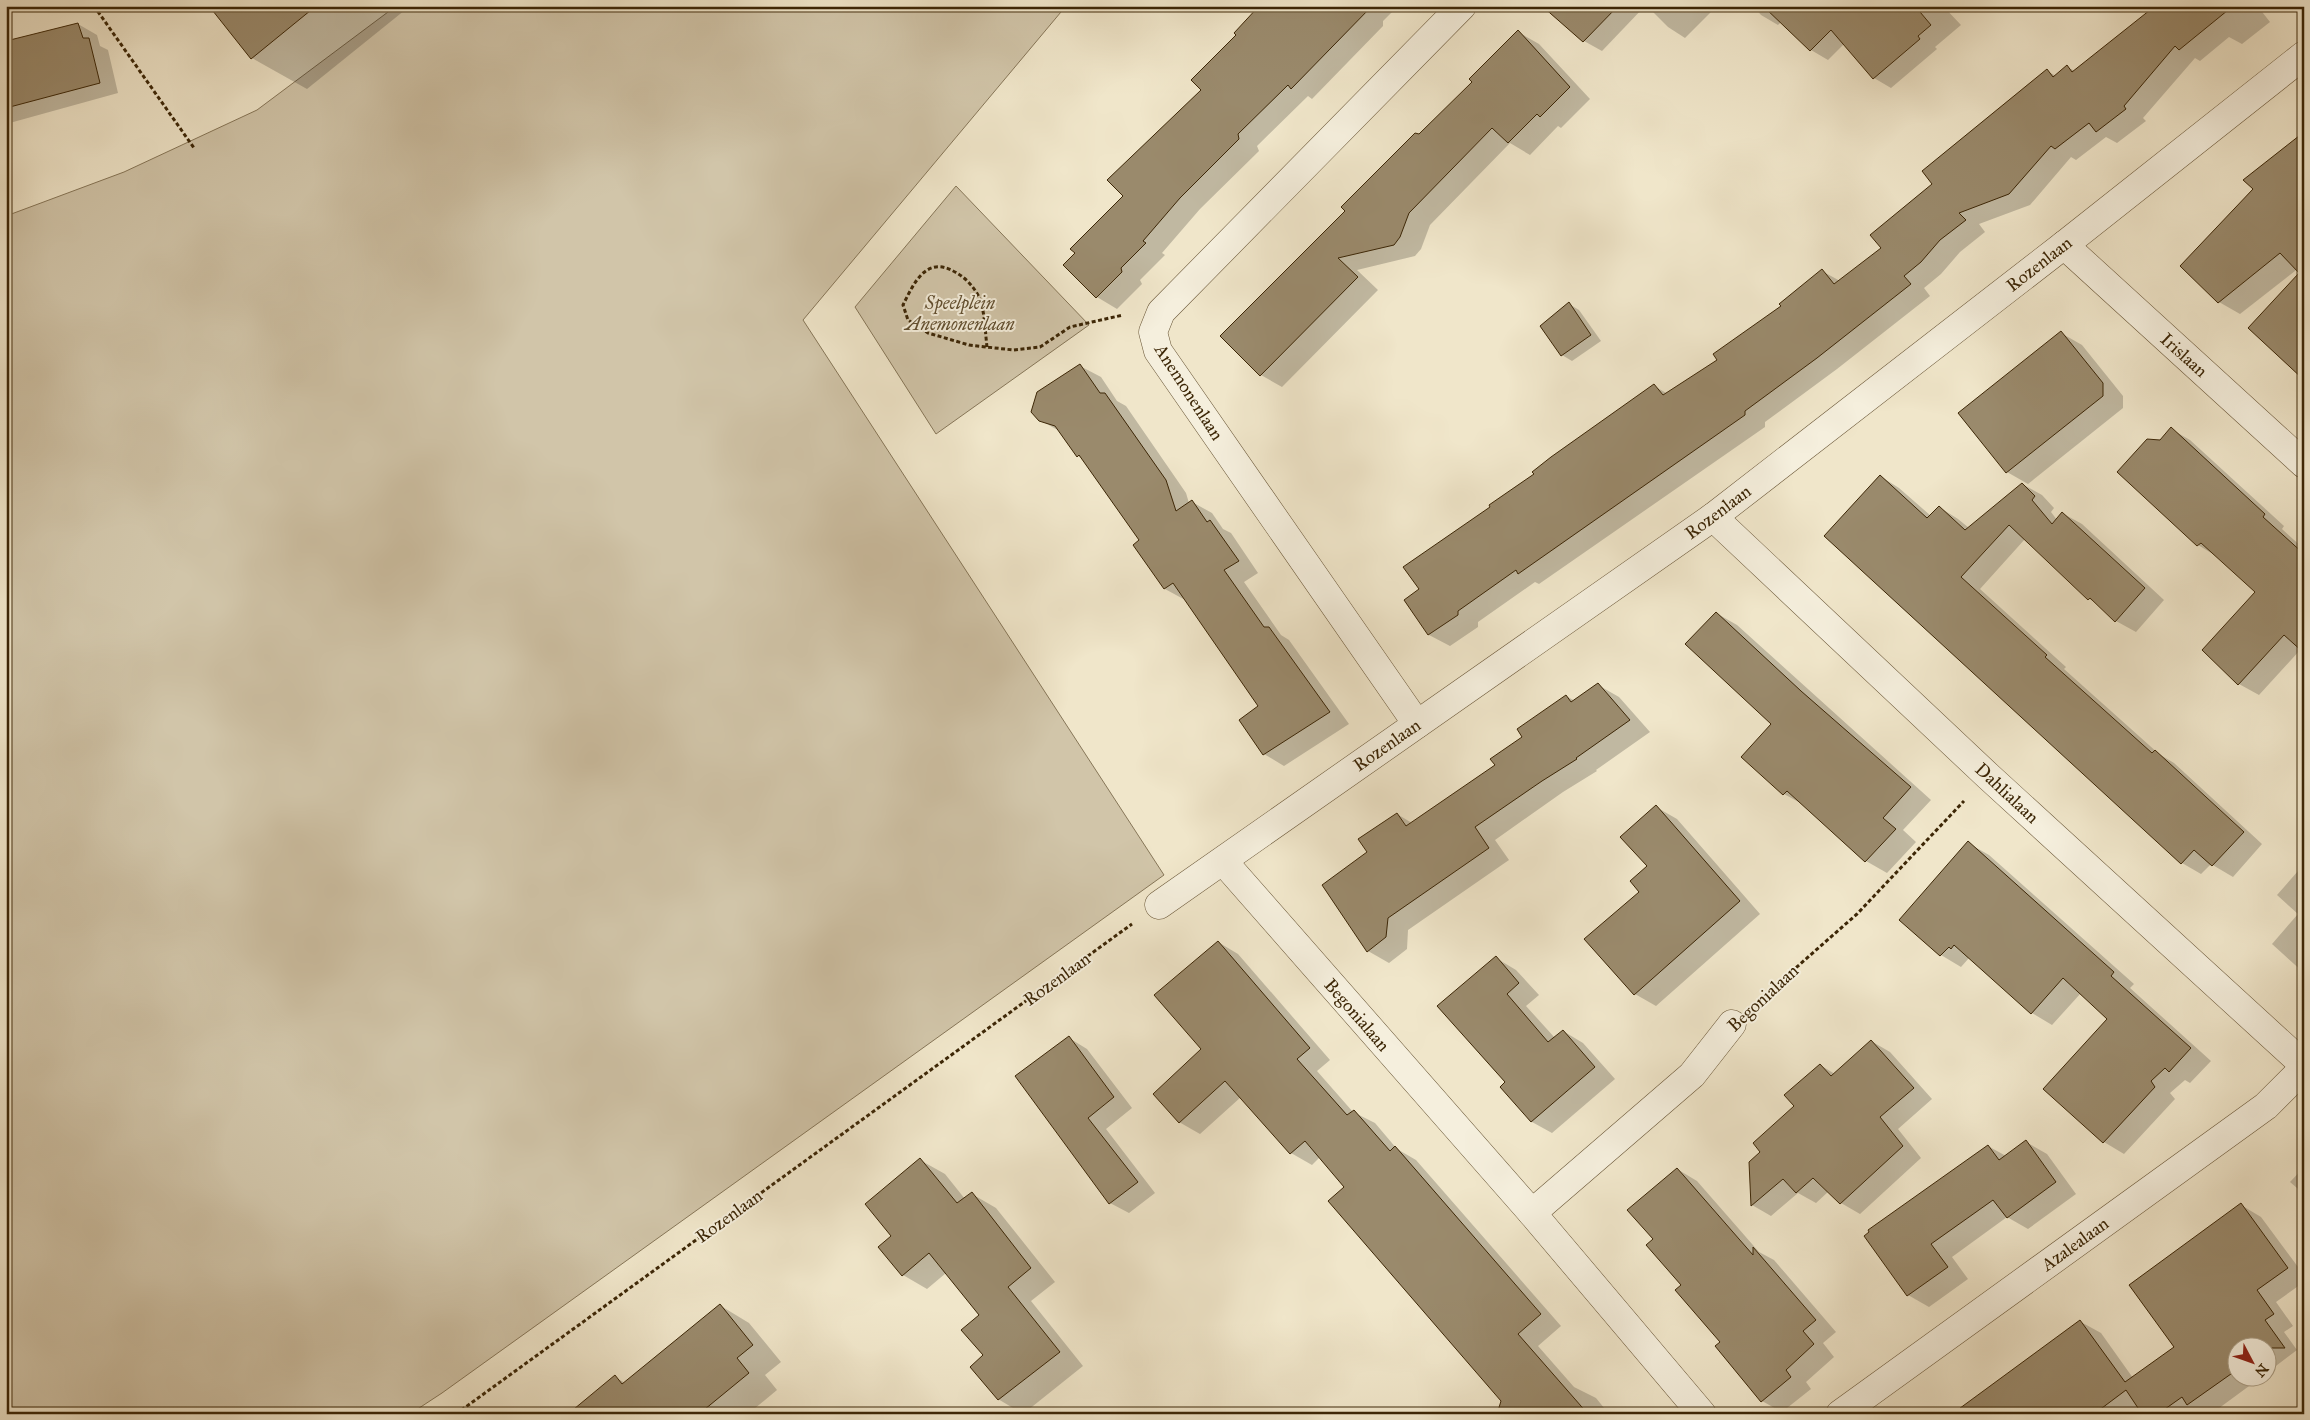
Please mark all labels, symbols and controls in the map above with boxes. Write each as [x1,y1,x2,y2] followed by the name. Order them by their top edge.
[2002,231,2076,296] street label: Rozenlaan
[903,292,1015,335] park label: Speelplein Anemonenlaan
[2156,328,2212,382] street label: Irislaan
[1149,339,1228,445] street label: Anemonenlaan
[1681,480,1756,544] street label: Rozenlaan
[1349,714,1425,776] street label: Rozenlaan
[1971,758,2044,828] street label: Dahlialaan
[1019,947,1095,1011] street label: Rozenlaan
[1723,959,1804,1037] street label: Begonialaan
[1319,974,1395,1057] street label: Begonialaan
[691,1184,767,1248] street label: Rozenlaan
[2036,1212,2113,1276] street label: Azalealaan
[2228,1338,2278,1388] north arrow
[2251,1360,2272,1380] text: N

